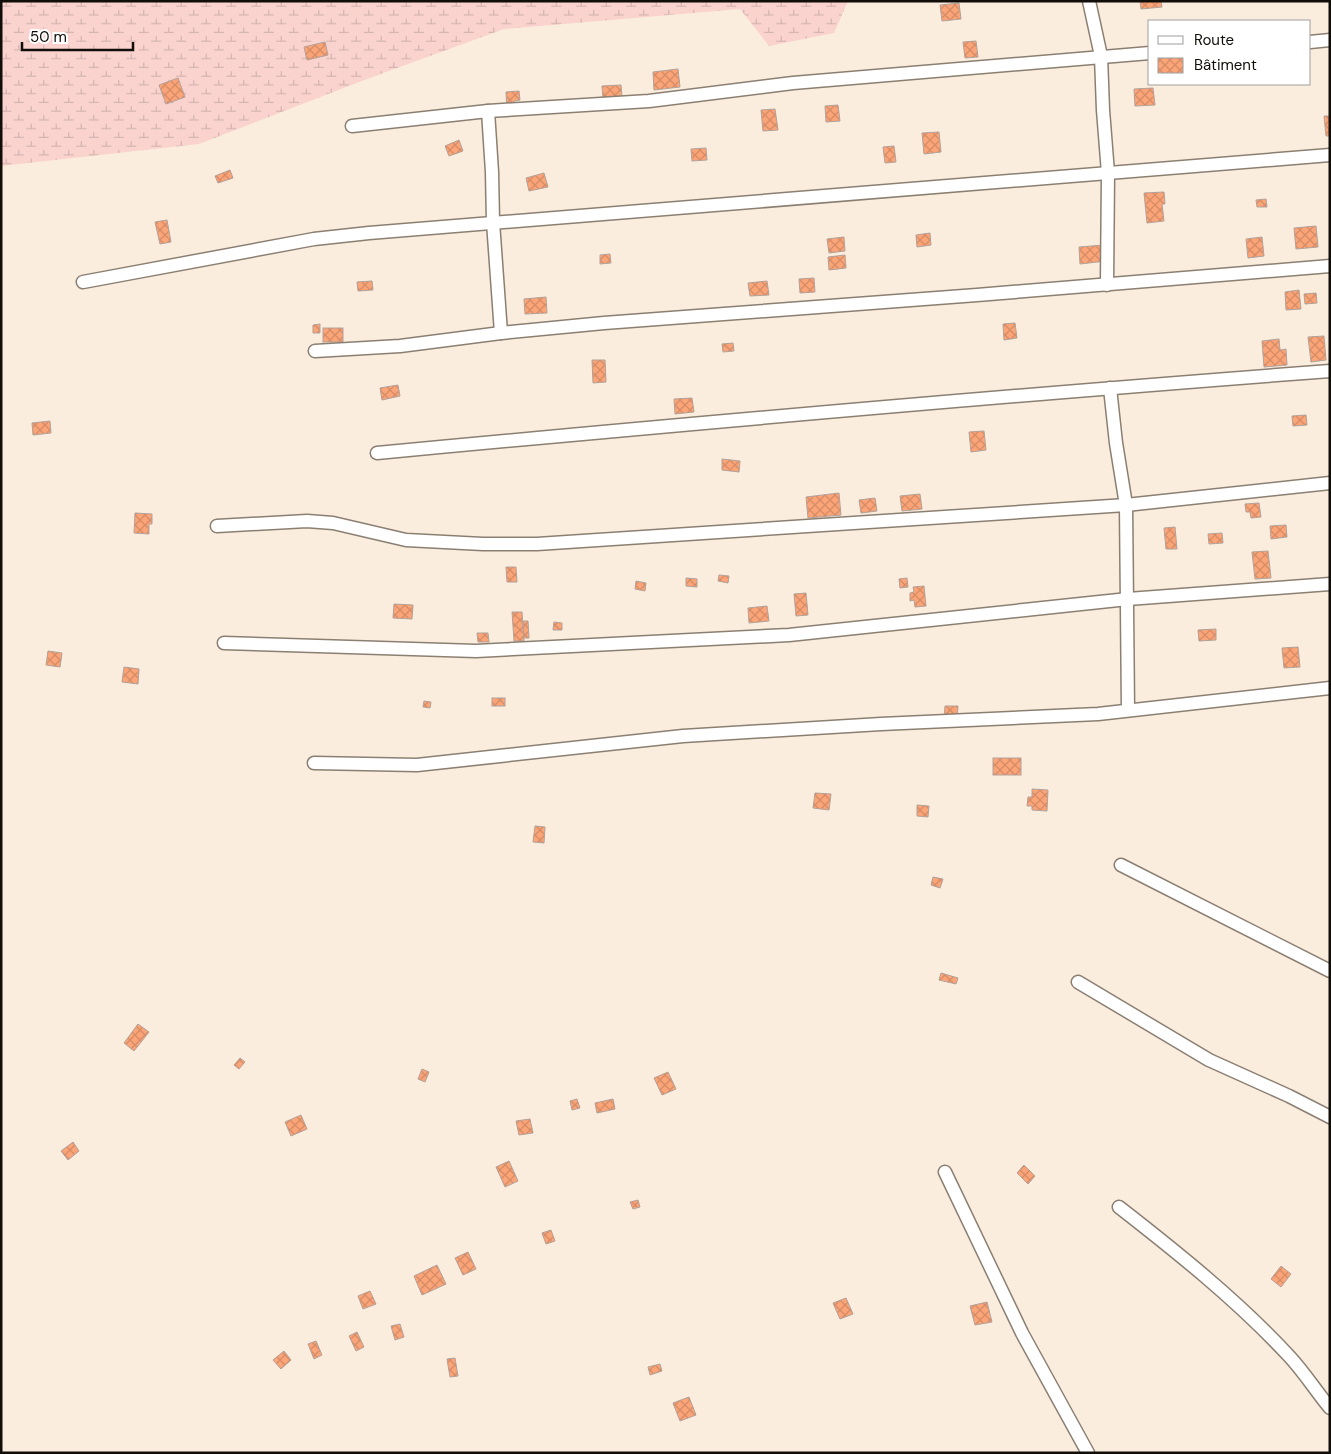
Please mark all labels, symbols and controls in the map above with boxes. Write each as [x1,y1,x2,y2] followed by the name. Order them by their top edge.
[22,20,134,52] scale bar
[1148,20,1311,85] legend
[30,27,67,47] text: 50 m
[1194,30,1234,50] text: Route
[1194,55,1257,75] text: Bâtiment

